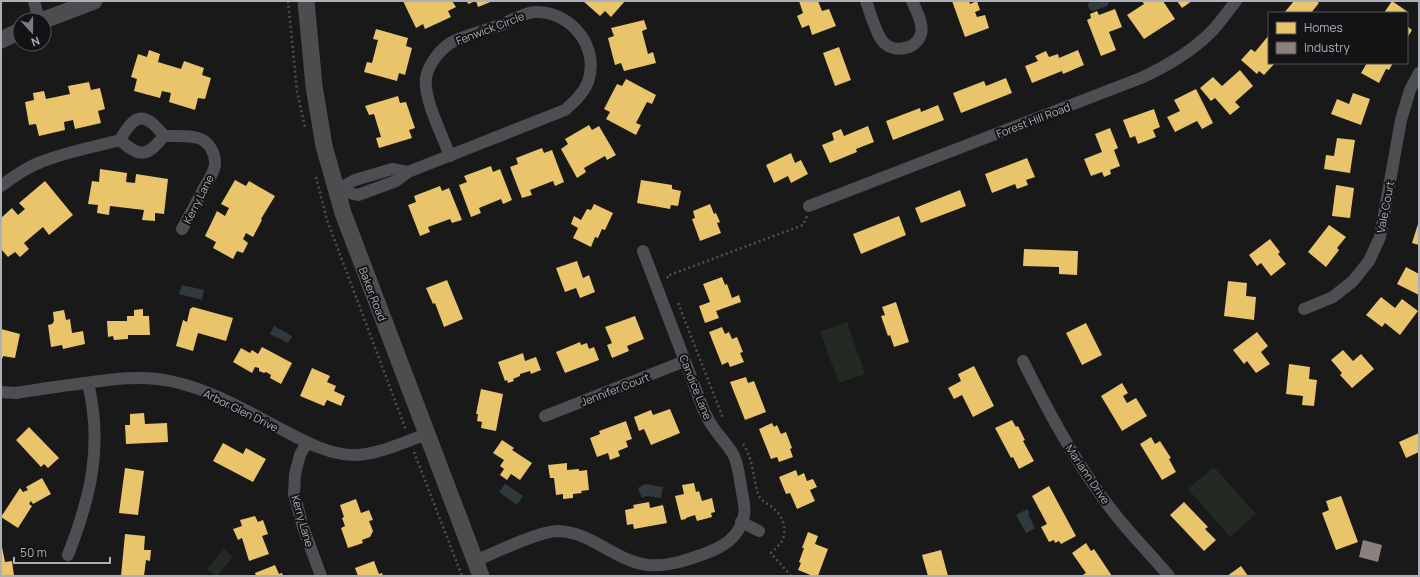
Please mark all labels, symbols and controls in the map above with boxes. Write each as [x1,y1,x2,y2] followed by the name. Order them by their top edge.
[454,8,527,48] street label: Fenwick Circle
[12,12,52,52] north arrow
[1268,12,1408,64] legend
[1304,19,1343,36] text: Homes
[29,33,42,50] text: N
[1304,39,1350,56] text: Industry
[994,99,1072,141] street label: Forest Hill Road
[179,171,217,226] street label: Kerry Lane
[1373,180,1397,234] street label: Vale Court
[356,265,390,323] street label: Baker Road
[676,352,716,422] street label: Candice Lane
[578,369,652,409] street label: Jennifer Court
[201,385,281,435] street label: Arbor Glen Drive
[1062,441,1114,507] street label: Mariann Drive
[288,493,318,549] street label: Kerry Lane
[14,539,110,565] scale bar
[20,544,47,561] text: 50 m

